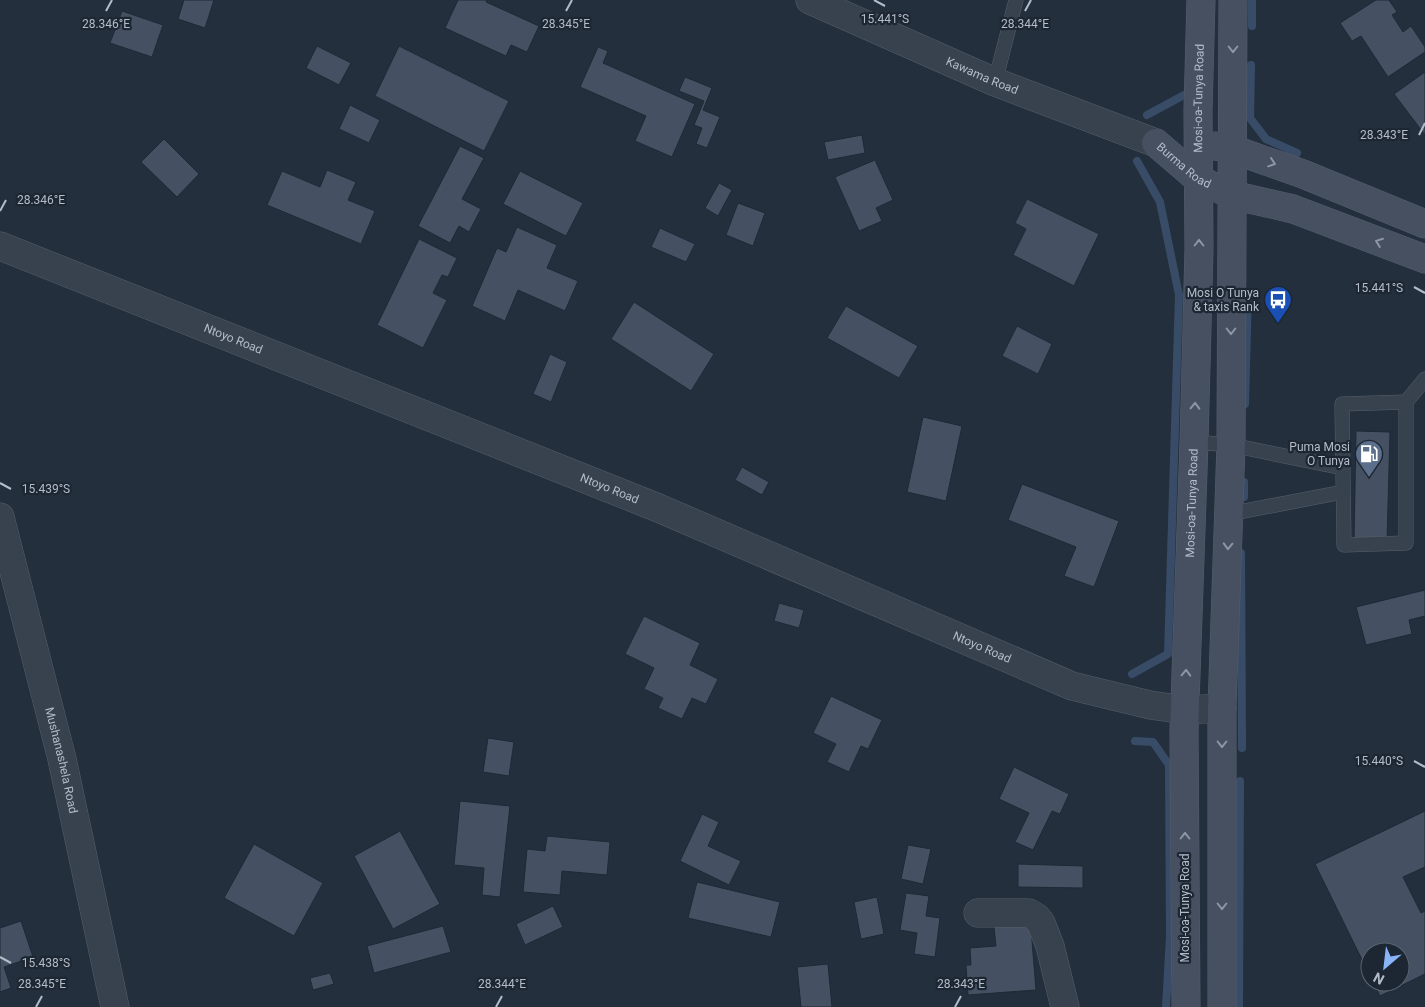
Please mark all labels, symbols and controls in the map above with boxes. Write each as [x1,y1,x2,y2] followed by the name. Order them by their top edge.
[861,12,909,26] text: 15.441°S
[82,17,130,31] text: 28.346°E
[542,17,590,31] text: 28.345°E
[1001,17,1049,31] text: 28.344°E
[1191,44,1207,153] street label: Mosi-oa-Tunya Road
[1228,45,1238,53] one-way arrow
[944,54,1020,97] street label: Kawama Road
[1360,128,1408,142] text: 28.343°E
[1154,140,1213,191] street label: Burma Road
[1267,157,1276,167] one-way arrow
[17,193,65,207] text: 28.346°E
[1376,238,1384,248] one-way arrow
[1194,239,1204,247] one-way arrow
[1355,281,1403,295] text: 15.441°S
[1263,285,1293,324] bus stop icon: Mosi O Tunya & taxis Rank
[1187,286,1260,314] place label: Mosi O Tunya & taxis Rank
[202,321,265,357] street label: Ntoyo Road
[1226,328,1236,336] one-way arrow
[1190,402,1200,410] one-way arrow
[1354,439,1384,478] fuel station icon: Puma Mosi O Tunya
[1289,440,1350,468] place label: Puma Mosi O Tunya
[1183,448,1201,558] street label: Mosi-oa-Tunya Road
[578,471,641,506] street label: Ntoyo Road
[22,482,70,496] text: 15.439°S
[1223,542,1233,550] one-way arrow
[951,629,1013,666] street label: Ntoyo Road
[1181,669,1192,677] one-way arrow
[42,706,80,815] street label: Mushanashela Road
[1217,740,1227,748] one-way arrow
[1355,754,1403,768] text: 15.440°S
[1180,832,1190,840] one-way arrow
[1178,854,1192,962] street label: Mosi-oa-Tunya Road
[1217,902,1227,910] one-way arrow
[1360,942,1410,992] north arrow
[22,956,70,970] text: 15.438°S
[1371,969,1387,988] text: N
[18,977,66,991] text: 28.345°E
[478,977,526,991] text: 28.344°E
[937,977,985,991] text: 28.343°E

